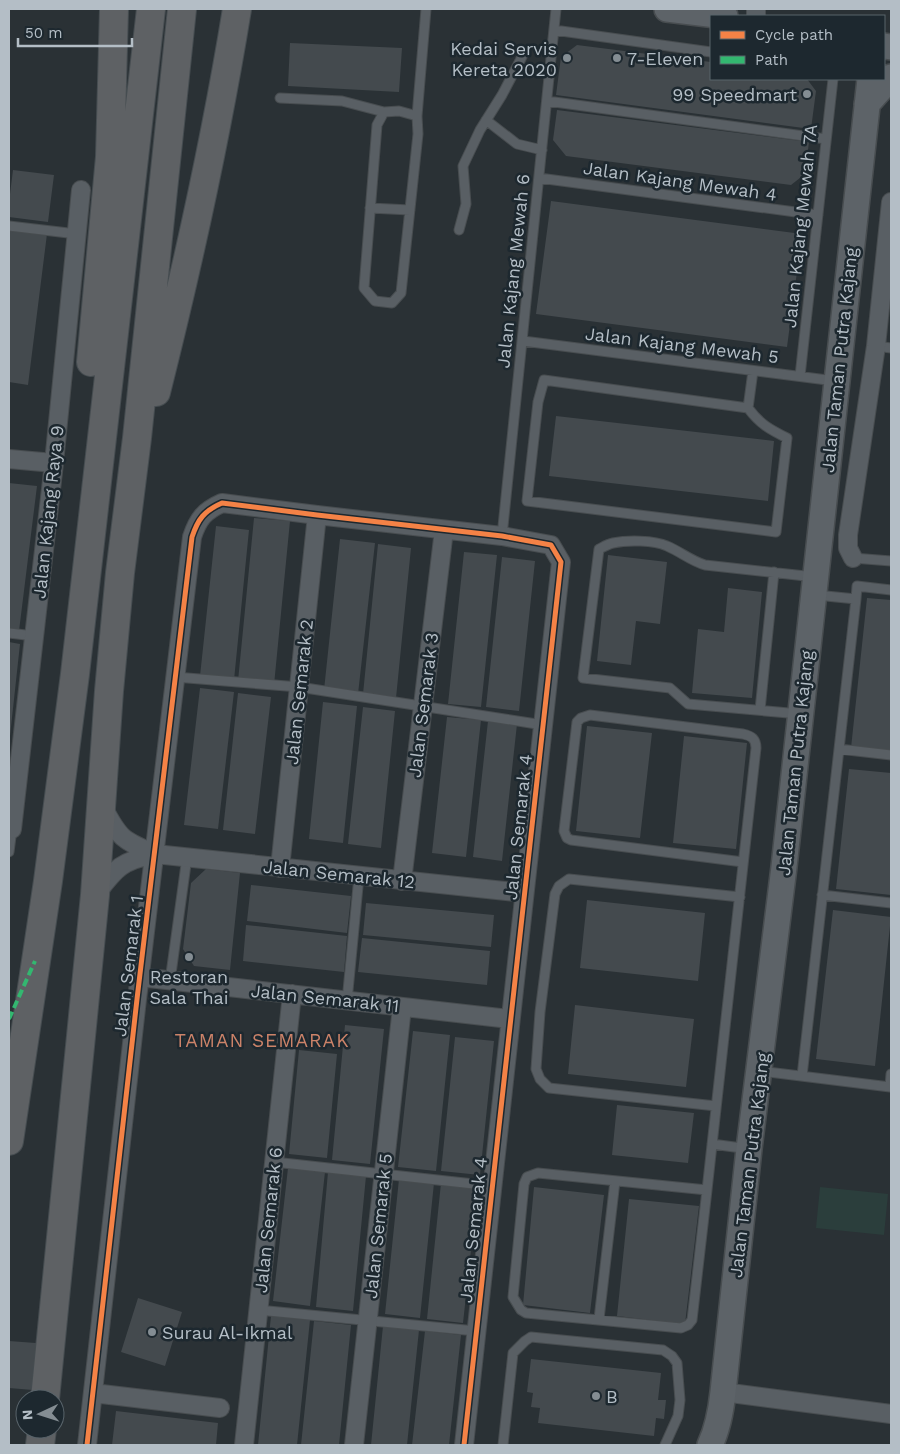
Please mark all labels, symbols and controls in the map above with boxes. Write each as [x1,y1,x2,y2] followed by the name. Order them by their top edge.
[18,15,131,47] scale bar
[710,15,885,80] legend
[25,24,62,42] text: 50 m
[755,26,833,44] text: Cycle path
[450,38,557,80] place label: Kedai Servis Kereta 2020
[627,48,703,69] place label: 7-Eleven
[755,51,788,69] text: Path
[561,52,573,64] marker: Kedai Servis Kereta 2020
[611,52,623,64] marker: 7-Eleven
[672,84,797,105] place label: 99 Speedmart
[801,88,813,100] marker: 99 Speedmart
[779,123,821,329] street label: Jalan Kajang Mewah 7A
[582,157,778,205] street label: Jalan Kajang Mewah 4
[492,173,534,369] street label: Jalan Kajang Mewah 6
[817,246,861,474] street label: Jalan Taman Putra Kajang
[584,323,780,367] street label: Jalan Kajang Mewah 5
[28,424,68,600] street label: Jalan Kajang Raya 9
[281,618,317,766] street label: Jalan Semarak 2
[404,631,442,779] street label: Jalan Semarak 3
[773,649,817,877] street label: Jalan Taman Putra Kajang
[500,753,536,901] street label: Jalan Semarak 4
[262,856,416,892] street label: Jalan Semarak 12
[109,894,147,1038] street label: Jalan Semarak 1
[183,951,195,963] marker: Restoran Sala Thai
[149,966,229,1008] place label: Restoran Sala Thai
[250,980,400,1016] street label: Jalan Semarak 11
[174,1029,350,1052] district label: TAMAN SEMARAK
[725,1051,773,1279] street label: Jalan Taman Putra Kajang
[250,1146,286,1294] street label: Jalan Semarak 6
[360,1152,396,1300] street label: Jalan Semarak 5
[455,1156,491,1304] street label: Jalan Semarak 4
[162,1322,293,1343] place label: Surau Al-Ikmal
[146,1326,158,1338] marker: Surau Al-Ikmal
[606,1386,618,1407] place label: B
[15,1389,65,1439] north arrow
[590,1390,602,1402] marker: B
[19,1409,35,1421] text: N

